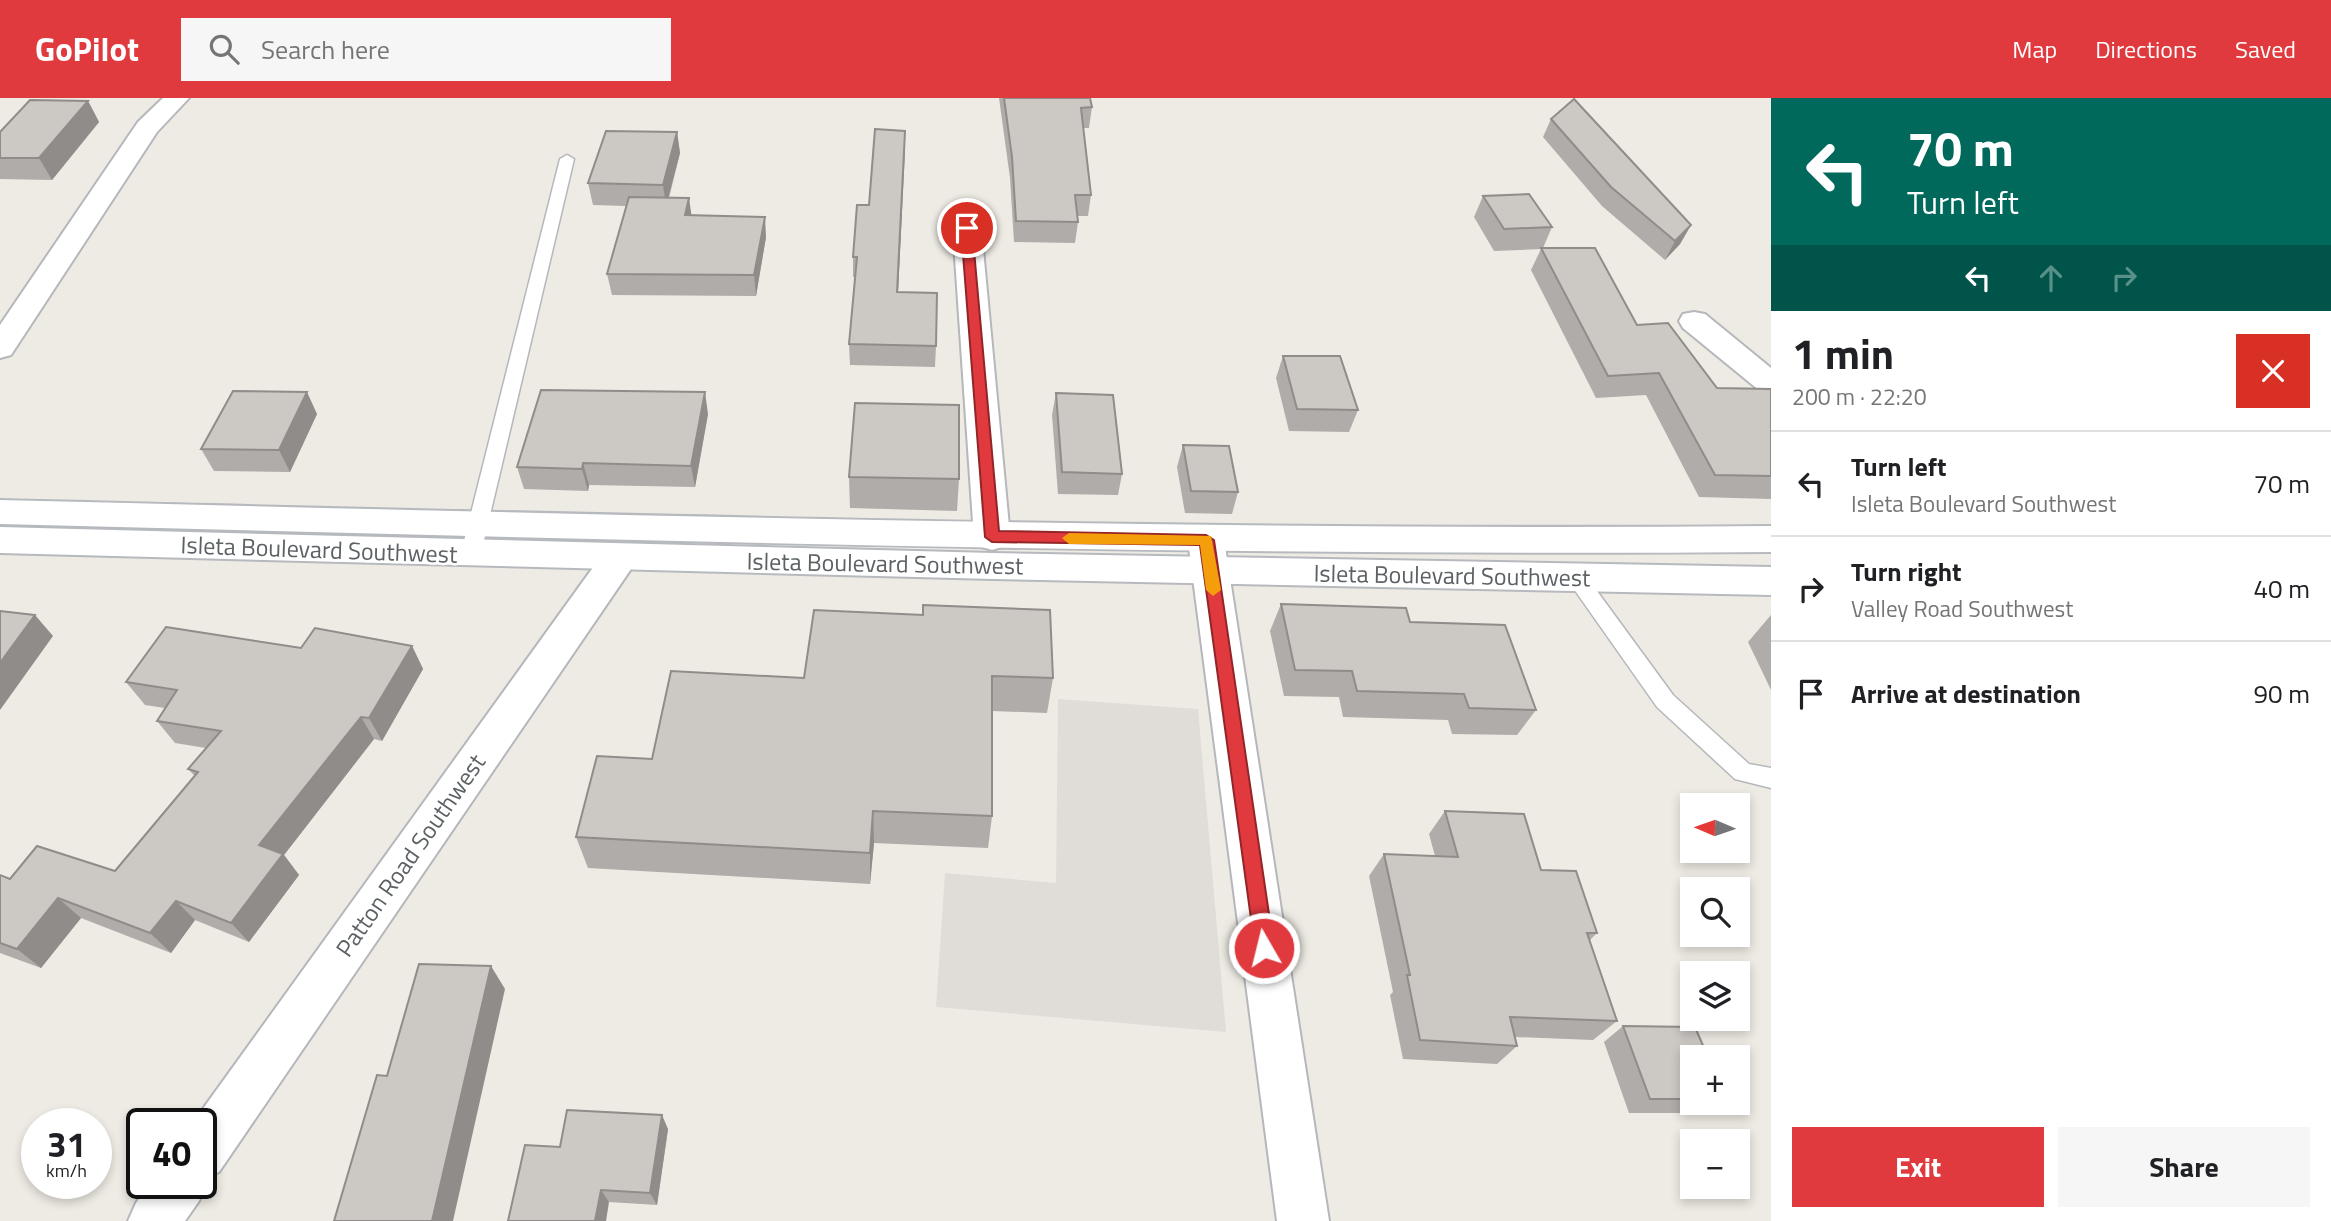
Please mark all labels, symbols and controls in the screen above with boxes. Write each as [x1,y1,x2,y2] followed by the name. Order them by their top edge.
[181,18,671,81] search box
[35,24,139,74] text: GoPilot
[205,30,243,68] icon: search
[261,30,390,69] text: Search here
[2012,31,2057,67] text: Map
[2095,31,2197,67] text: Directions
[2235,31,2296,67] text: Saved
[1907,110,2014,185] text: 70 m
[1792,126,1883,217] icon: left
[1907,178,2019,226] text: Turn left
[937,198,997,258] pin
[948,209,986,247] icon: arrive
[1959,259,1997,297] icon: left
[2032,259,2070,297] icon: ahead
[2105,259,2143,297] icon: right
[1792,321,1894,385] text: 1 min
[2236,334,2310,408] button: close
[1792,379,1927,414] text: 200 m · 22:20
[1851,447,1946,486] text: Turn left
[2253,464,2310,503] text: 70 m
[1792,465,1830,503] icon: left
[1851,486,2116,521] text: Isleta Boulevard Southwest
[180,526,459,572] street label: Isleta Boulevard Southwest
[746,543,1024,583] street label: Isleta Boulevard Southwest
[1851,552,1962,591] text: Turn right
[1313,555,1591,595] street label: Isleta Boulevard Southwest
[2253,569,2310,608] text: 40 m
[1792,570,1830,608] icon: right
[1851,591,2073,626] text: Valley Road Southwest
[1851,674,2081,713] text: Arrive at destination
[2253,674,2310,713] text: 90 m
[1792,675,1830,713] icon: arrive
[326,746,494,964] street label: Patton Road Southwest
[1680,793,1750,863] north arrow
[1680,793,1750,1199] map controls
[1680,877,1750,947] button: search
[1227,911,1301,985] position arrow
[1680,961,1750,1031] button: layers
[1680,1045,1750,1115] button: +
[126,1108,217,1199] speed limit sign: 40
[47,1117,86,1171] text: 31
[1792,1127,2044,1207] button: Exit
[2058,1127,2310,1207] button: Share
[1680,1129,1750,1199] button: −
[46,1157,87,1184] text: km/h

